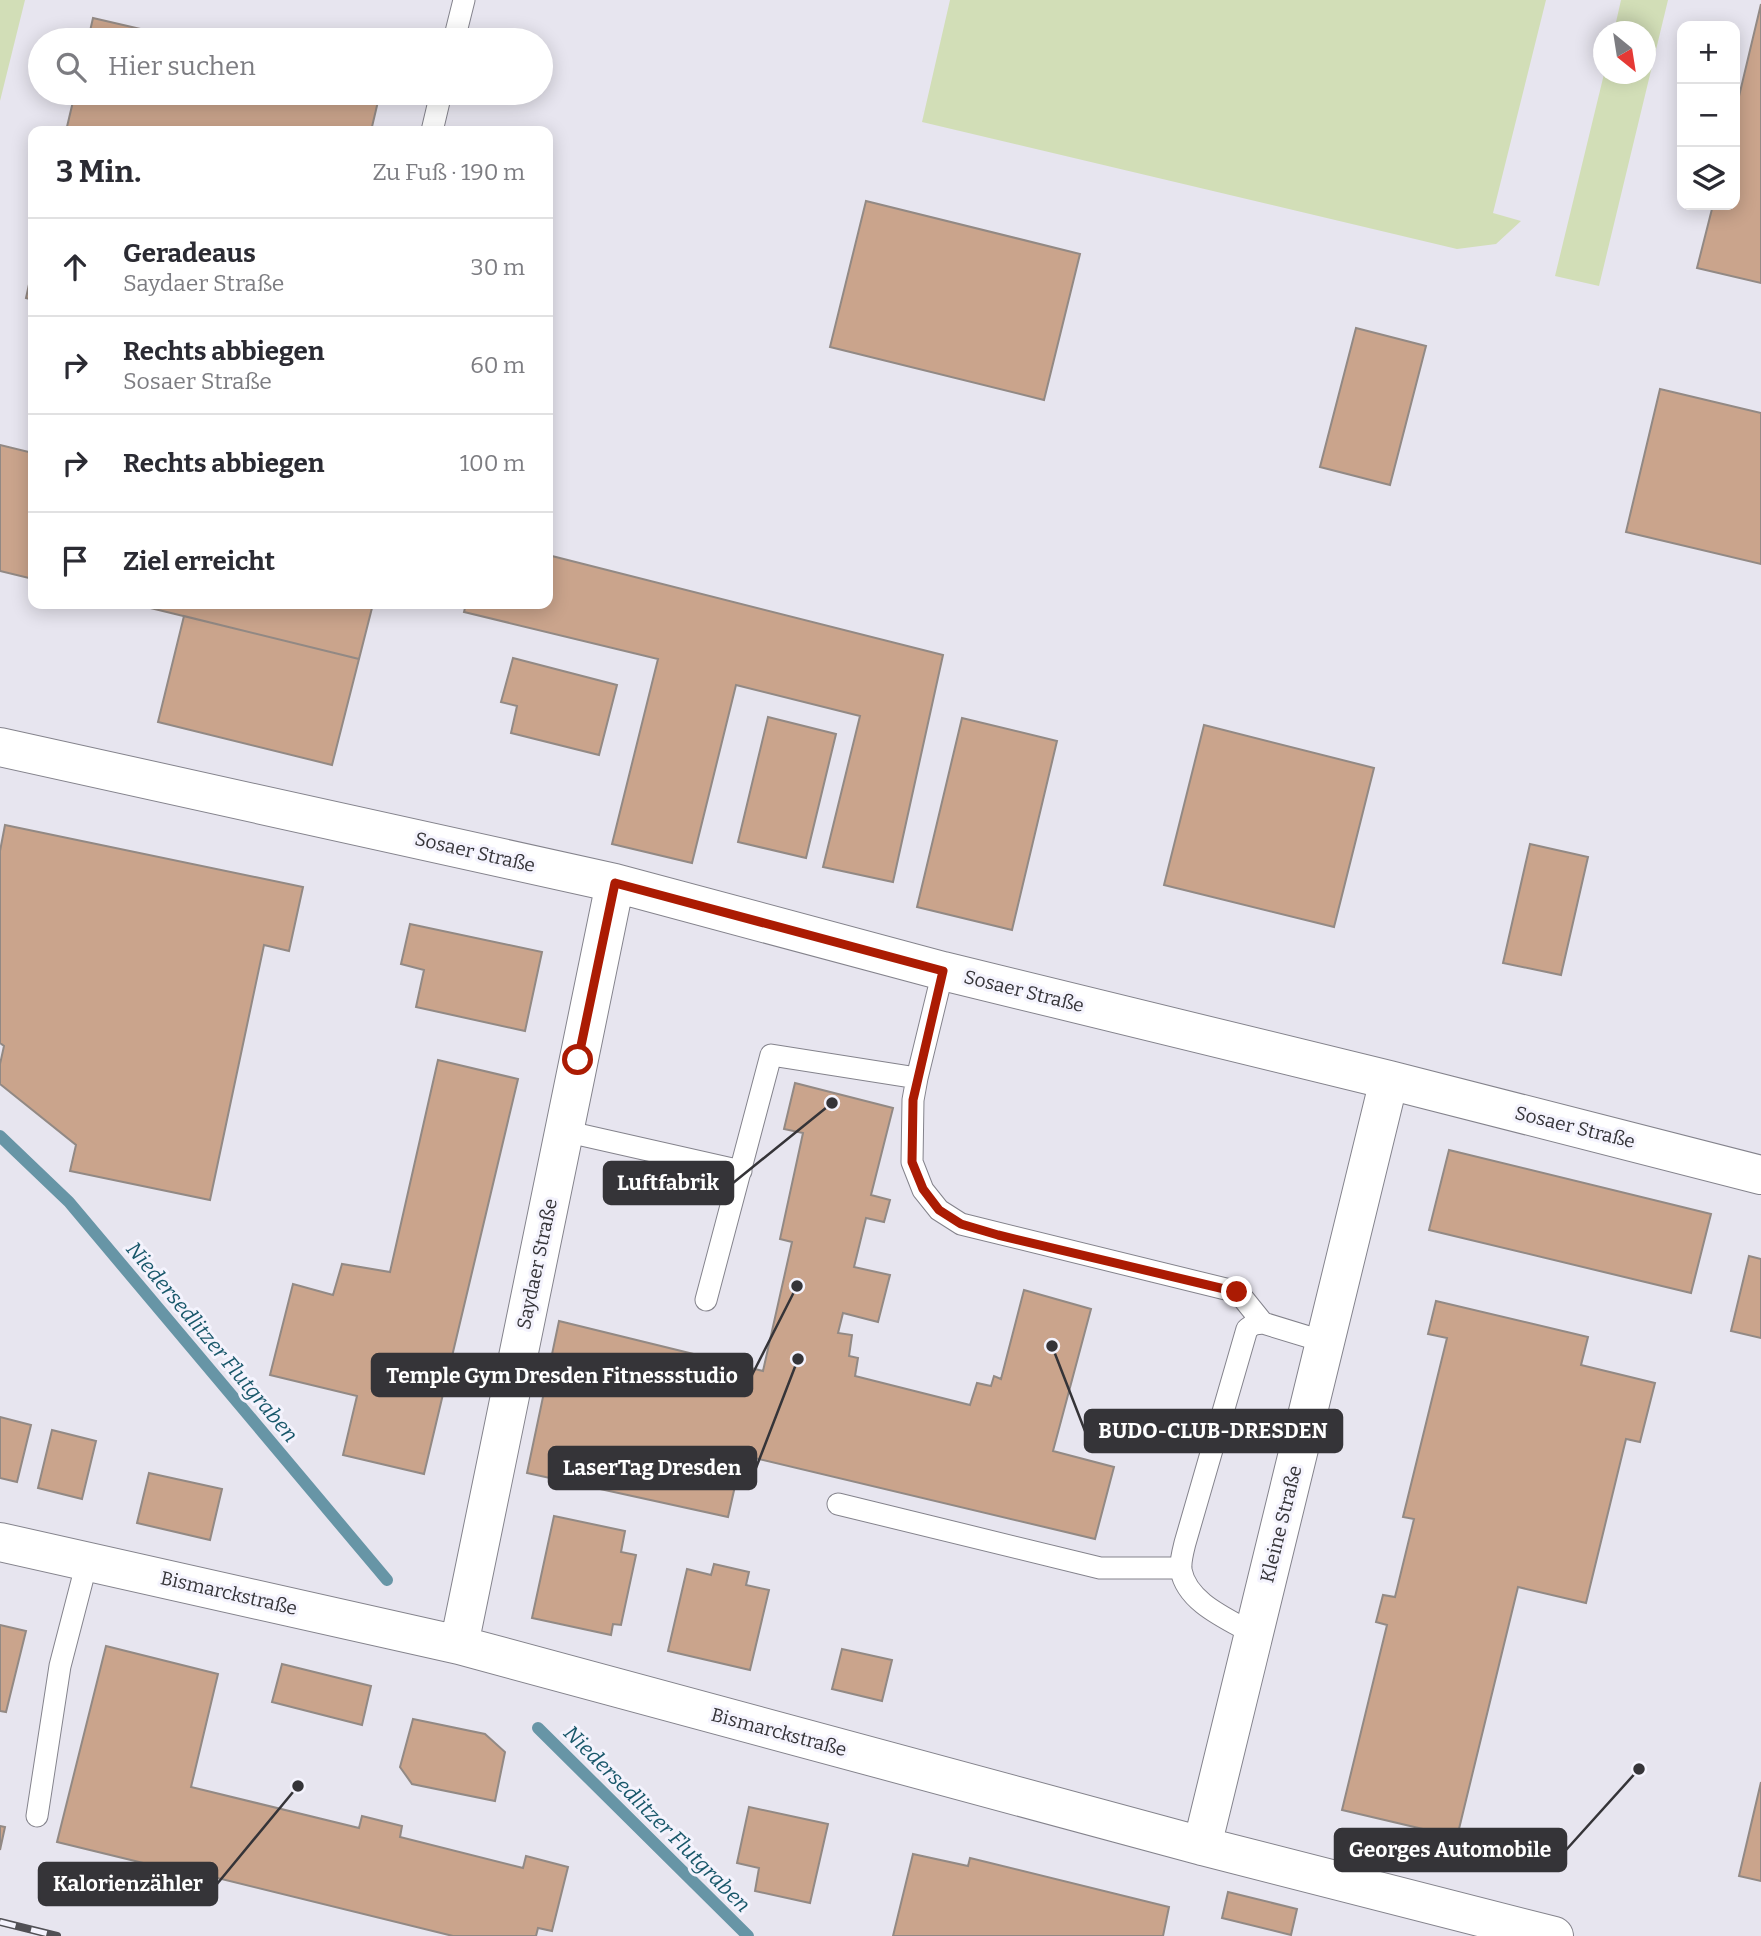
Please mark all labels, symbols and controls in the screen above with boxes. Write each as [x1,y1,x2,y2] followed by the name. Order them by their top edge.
[1593,21,1656,84] north arrow
[1677,21,1740,210] map controls
[1677,21,1740,84] button: +
[28,28,553,105] search box
[52,48,90,86] icon: search
[108,51,256,82] text: Hier suchen
[1677,84,1740,147] button: −
[1677,147,1740,210] button: layers
[56,154,141,190] text: 3 Min.
[372,158,525,186] text: Zu Fuß · 190 m
[123,238,256,269] text: Geradeaus
[56,248,94,286] icon: ahead
[471,253,525,281] text: 30 m
[123,269,284,297] text: Saydaer Straße
[123,336,325,367] text: Rechts abbiegen
[56,346,94,384] icon: right
[470,351,525,379] text: 60 m
[123,367,272,395] text: Sosaer Straße
[56,444,94,482] icon: right
[123,448,325,479] text: Rechts abbiegen
[460,449,525,477] text: 100 m
[56,542,94,580] icon: arrive
[123,546,275,577] text: Ziel erreicht
[413,827,537,877] street label: Sosaer Straße
[962,965,1086,1017] street label: Sosaer Straße
[562,1044,593,1075] route start
[1513,1101,1637,1153] street label: Sosaer Straße
[604,1162,733,1204] callout: Luftfabrik
[617,1170,719,1196] text: Luftfabrik
[512,1196,562,1332] street label: Saydaer Straße
[121,1237,303,1447] water label: Niedersedlitzer Flutgraben
[1221,1276,1252,1307] route end
[372,1354,752,1396] callout: Temple Gym Dresden Fitnessstudio
[386,1363,738,1389] text: Temple Gym Dresden Fitnessstudio
[1085,1410,1342,1452] callout: BUDO-CLUB-DRESDEN
[1098,1418,1328,1444] text: BUDO-CLUB-DRESDEN
[549,1447,756,1489] callout: LaserTag Dresden
[563,1455,742,1481] text: LaserTag Dresden
[1255,1463,1307,1585] street label: Kleine Straße
[158,1566,300,1620] street label: Bismarckstraße
[709,1703,849,1761] street label: Bismarckstraße
[558,1720,756,1918] water label: Niedersedlitzer Flutgraben
[1335,1829,1566,1871] callout: Georges Automobile
[1349,1837,1551,1863] text: Georges Automobile
[39,1863,217,1905] callout: Kalorienzähler
[53,1871,203,1897] text: Kalorienzähler

